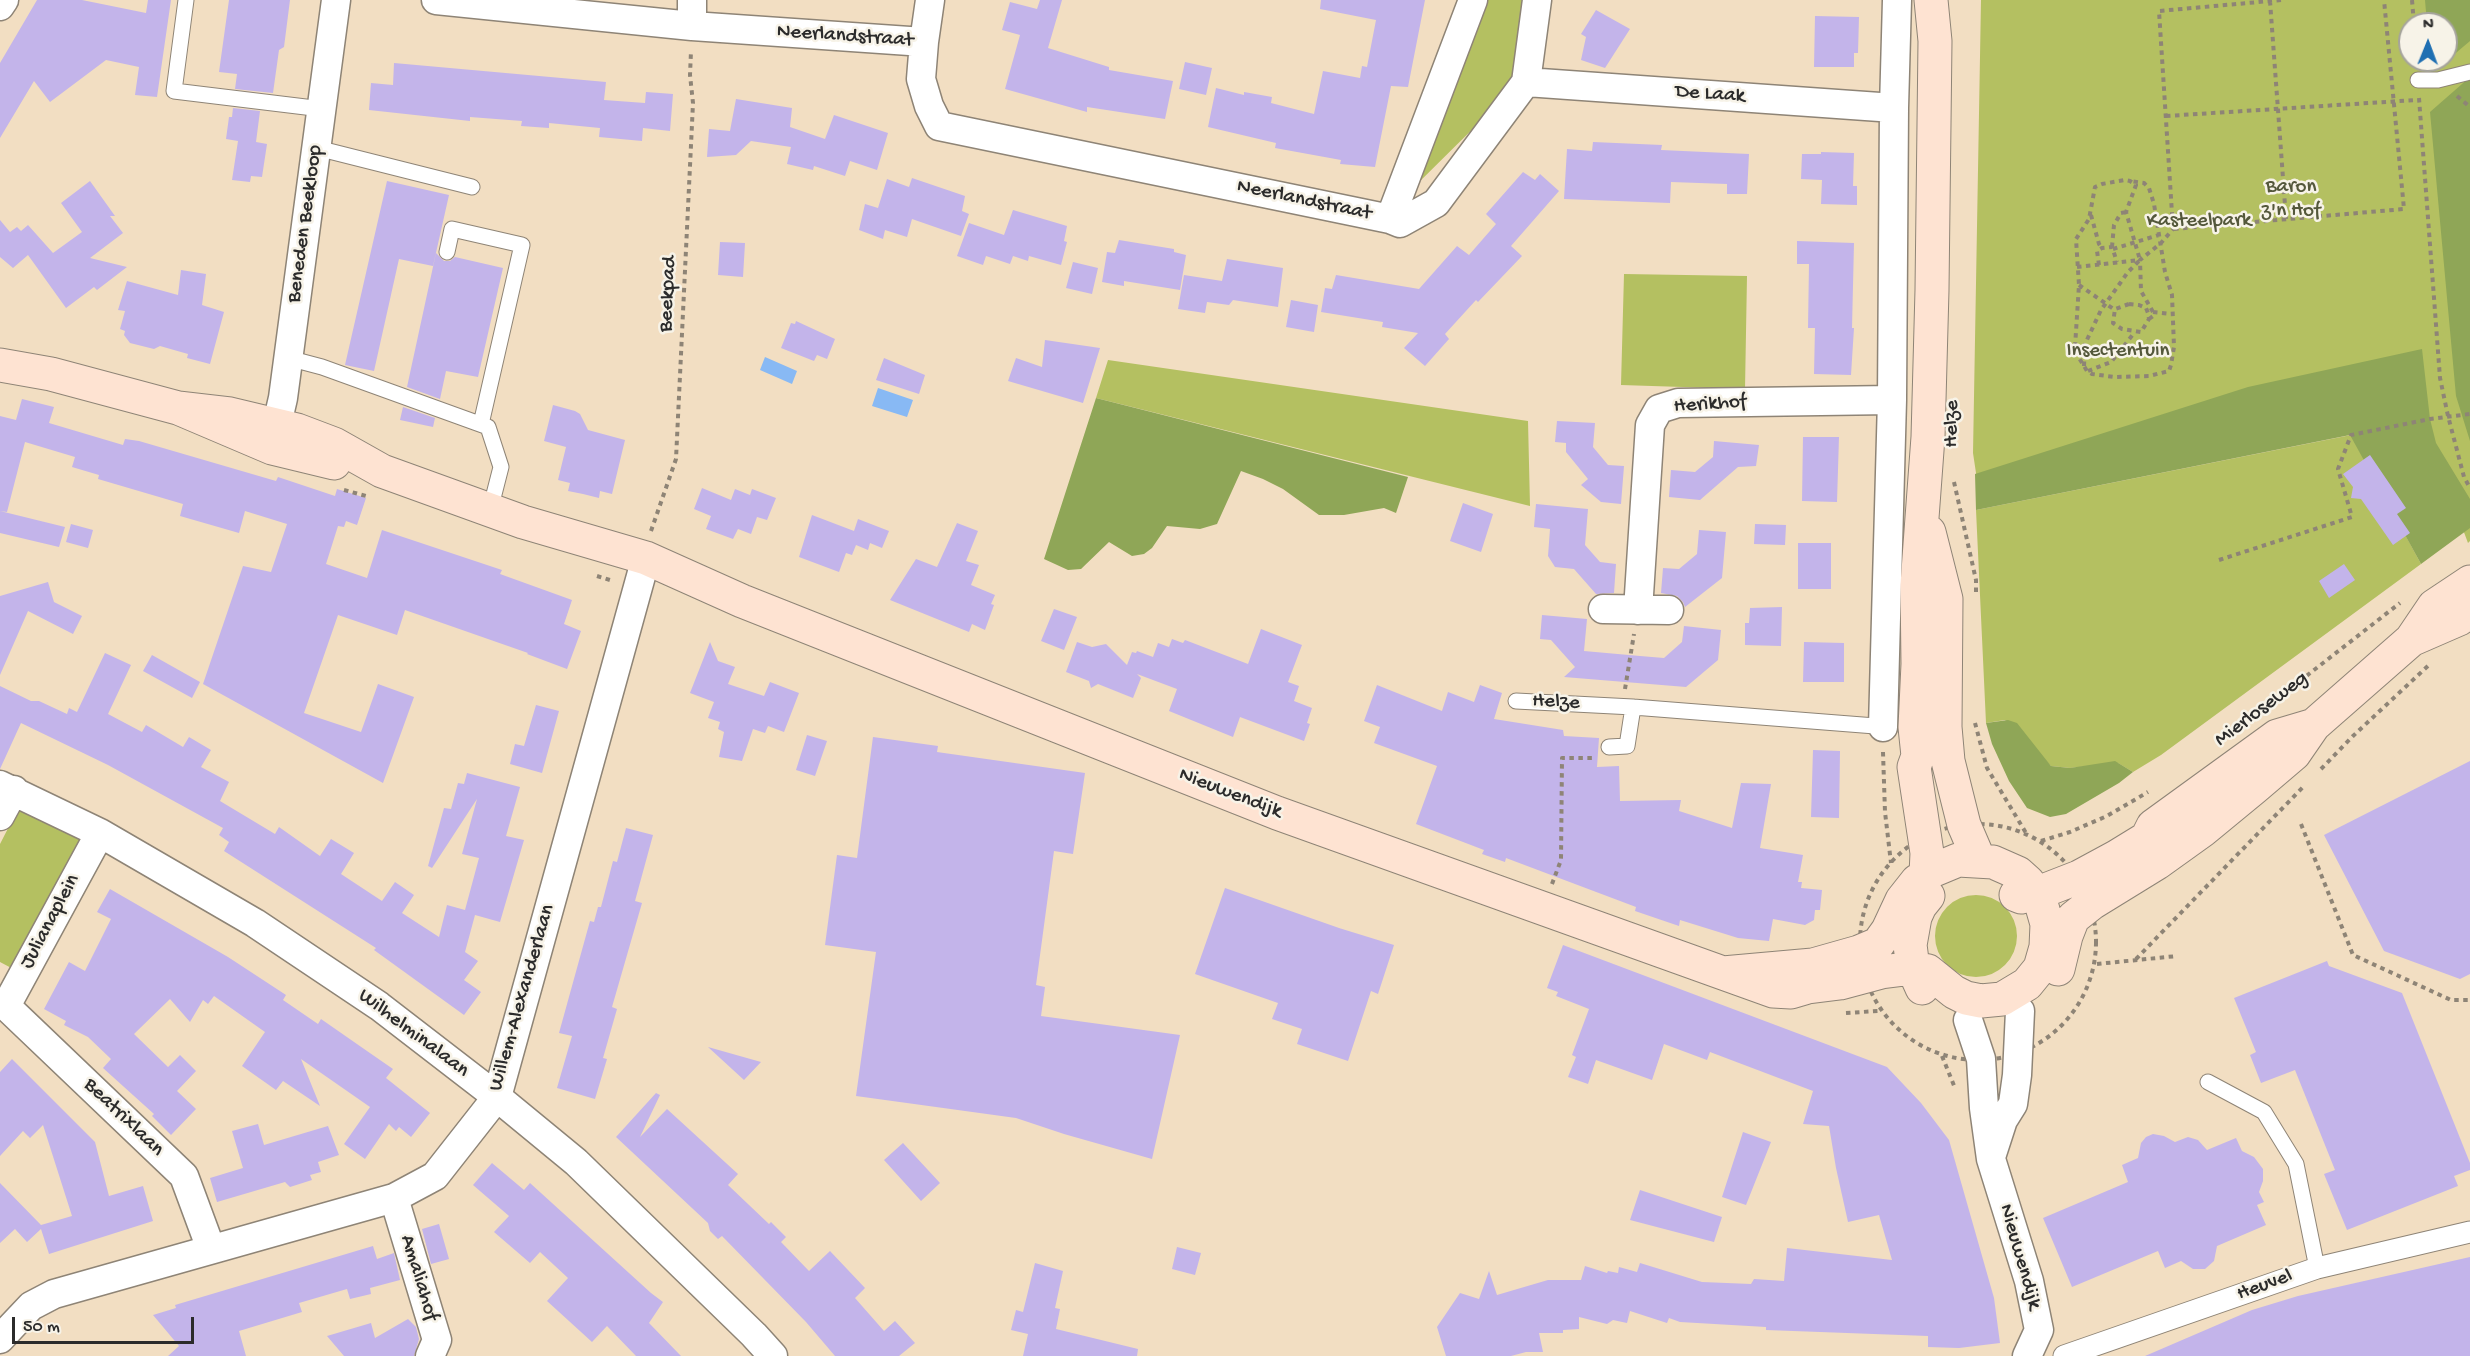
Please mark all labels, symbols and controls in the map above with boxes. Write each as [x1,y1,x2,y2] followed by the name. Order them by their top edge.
[2398,12,2458,72] north arrow
[2423,16,2434,35] text: N
[776,20,914,54] street label: Neerlandstraat
[1674,80,1746,110] street label: De Laak
[282,144,330,304] street label: Beneden Beekloop
[1234,174,1374,228] street label: Neerlandstraat
[2262,175,2320,225] park label: Baron z'n Hof
[2147,209,2251,235] park label: Kasteelpark
[654,255,684,333] street label: Beekpad
[2066,339,2170,365] park label: Insectentuin
[1673,390,1747,420] street label: Herikhof
[1940,400,1966,448] street label: Helze
[2210,667,2314,753] street label: Mierloseweg
[1532,689,1580,717] street label: Helze
[1175,763,1285,825] street label: Nieuwendijk
[16,870,86,974] street label: Julianaplein
[484,902,562,1094] street label: Willem-Alexanderlaan
[352,984,474,1084] street label: Wilhelminalaan
[77,1073,169,1163] street label: Beatrixlaan
[1992,1201,2046,1313] street label: Nieuwendijk
[393,1232,443,1324] street label: Amaliahof
[2234,1264,2296,1308] street label: Heuvel
[15,1305,196,1343] scale bar
[23,1317,60,1338] text: 50 m

